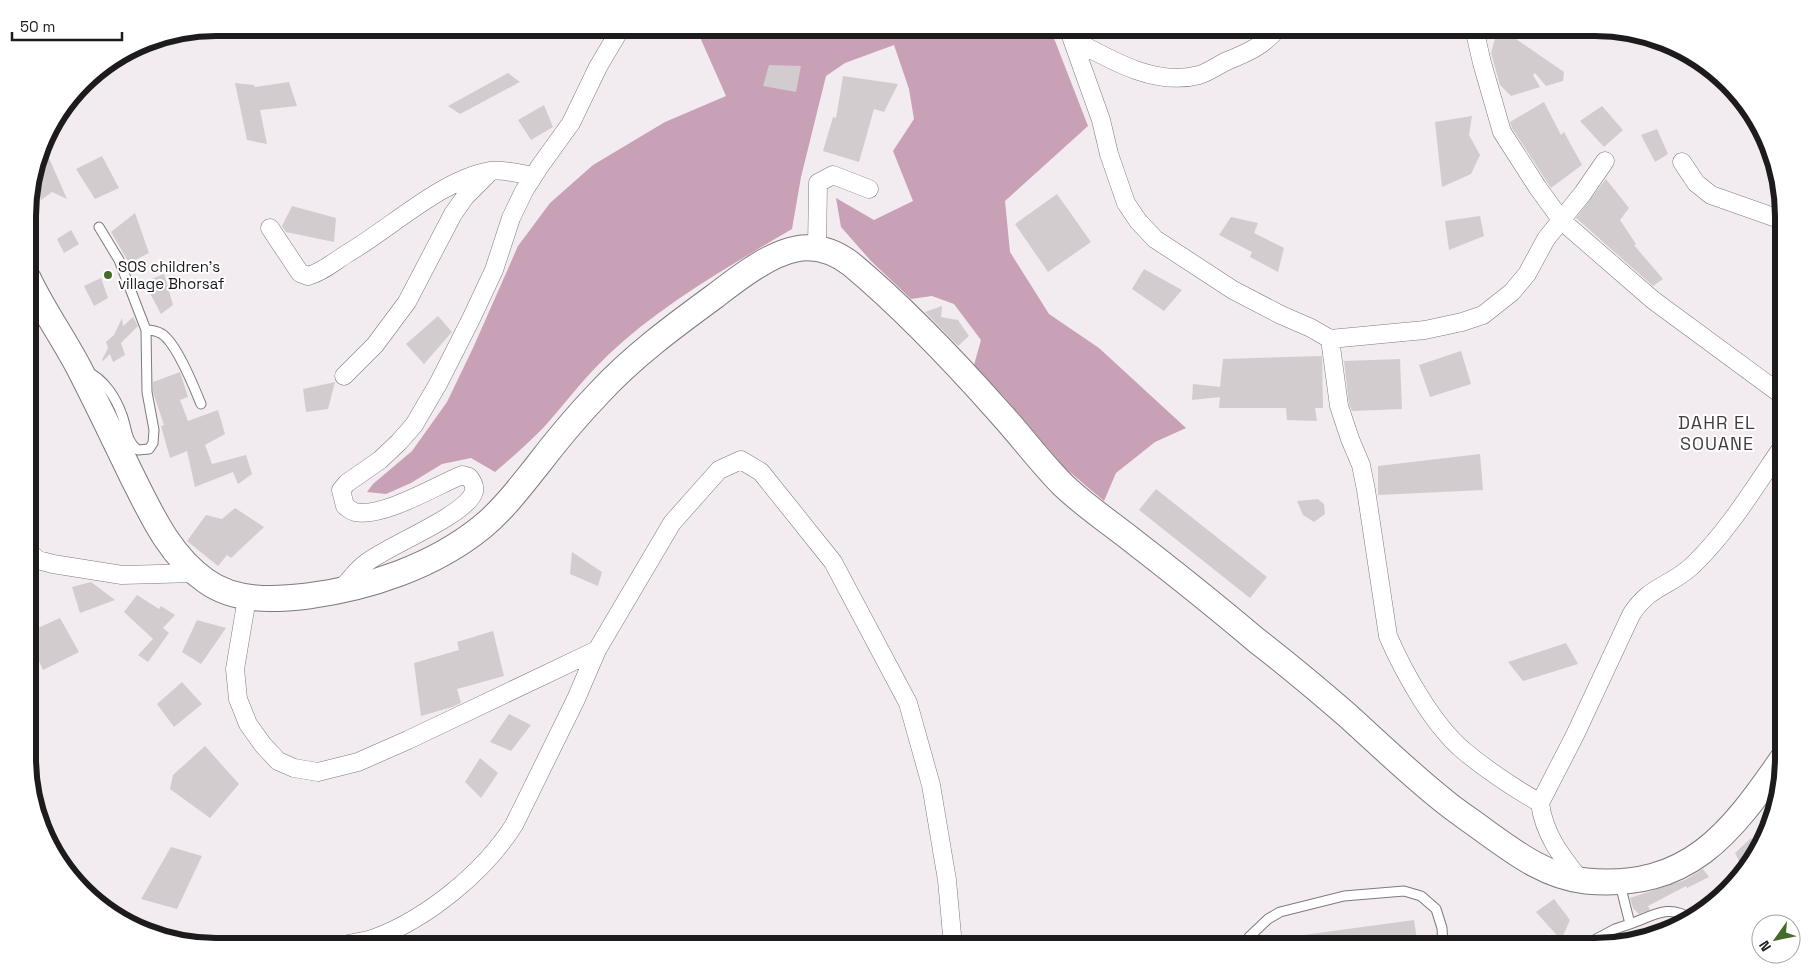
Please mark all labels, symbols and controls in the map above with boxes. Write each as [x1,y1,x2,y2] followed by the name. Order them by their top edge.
[12,10,122,42] scale bar
[20,17,55,36] text: 50 m
[118,257,225,293] place label: SOS children's village Bhorsaf
[102,269,114,281] marker: SOS children's village Bhorsaf
[1678,411,1756,455] district label: DAHR EL SOUANE
[1751,914,1801,964] north arrow
[1755,937,1775,955] text: N

